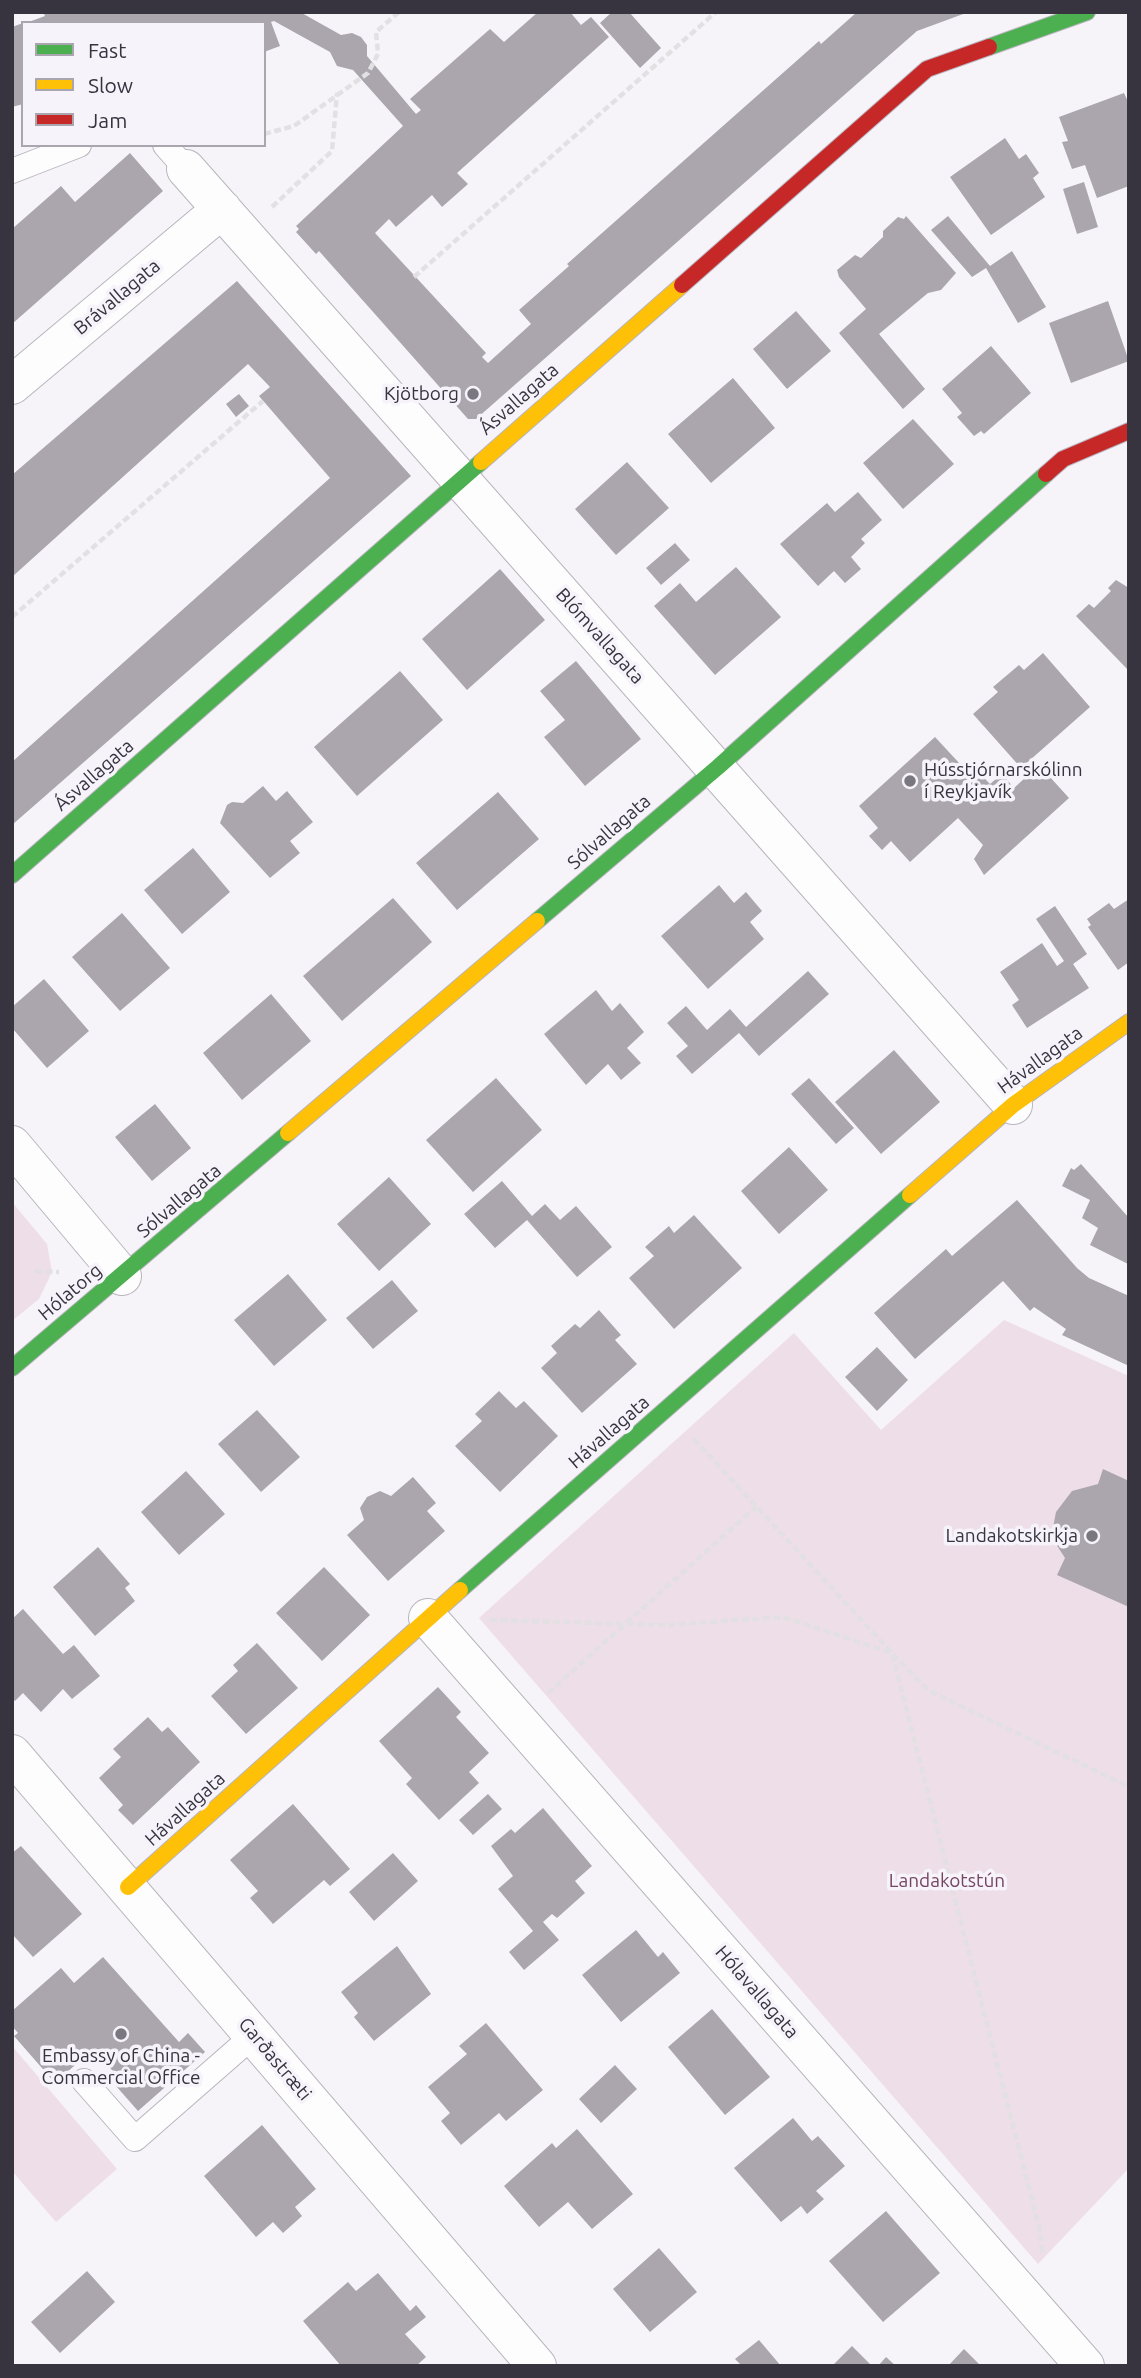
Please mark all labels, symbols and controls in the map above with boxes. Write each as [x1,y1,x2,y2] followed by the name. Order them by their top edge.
[21,21,266,147] legend
[88,38,126,62] text: Fast
[88,73,133,97] text: Slow
[88,108,127,132] text: Jam
[69,254,165,340] street label: Brávallagata
[475,358,563,440] street label: Ásvallagata
[384,383,459,405] place label: Kjötborg
[465,386,481,402] marker: Kjötborg
[551,583,649,689] street label: Blómvallagata
[50,734,138,816] street label: Ásvallagata
[924,759,1083,803] place label: Hússtjórnarskólinn í Reykjavík
[902,773,918,789] marker: Hússtjórnarskólinn í Reykjavík
[563,790,655,874] street label: Sólvallagata
[993,1021,1087,1099] street label: Hávallagata
[132,1159,226,1243] street label: Sólvallagata
[34,1259,106,1325] street label: Hólatorg
[564,1391,654,1473] street label: Hávallagata
[945,1525,1078,1547] place label: Landakotskirkja
[1084,1528,1100,1544] marker: Landakotskirkja
[140,1767,230,1851] street label: Hávallagata
[889,1870,1005,1892] park label: Landakotstún
[710,1941,804,2043] street label: Hólavallagata
[234,2013,316,2105] street label: Garðastræti
[113,2026,129,2042] marker: Embassy of China - Commercial Office
[42,2045,200,2089] place label: Embassy of China - Commercial Office

